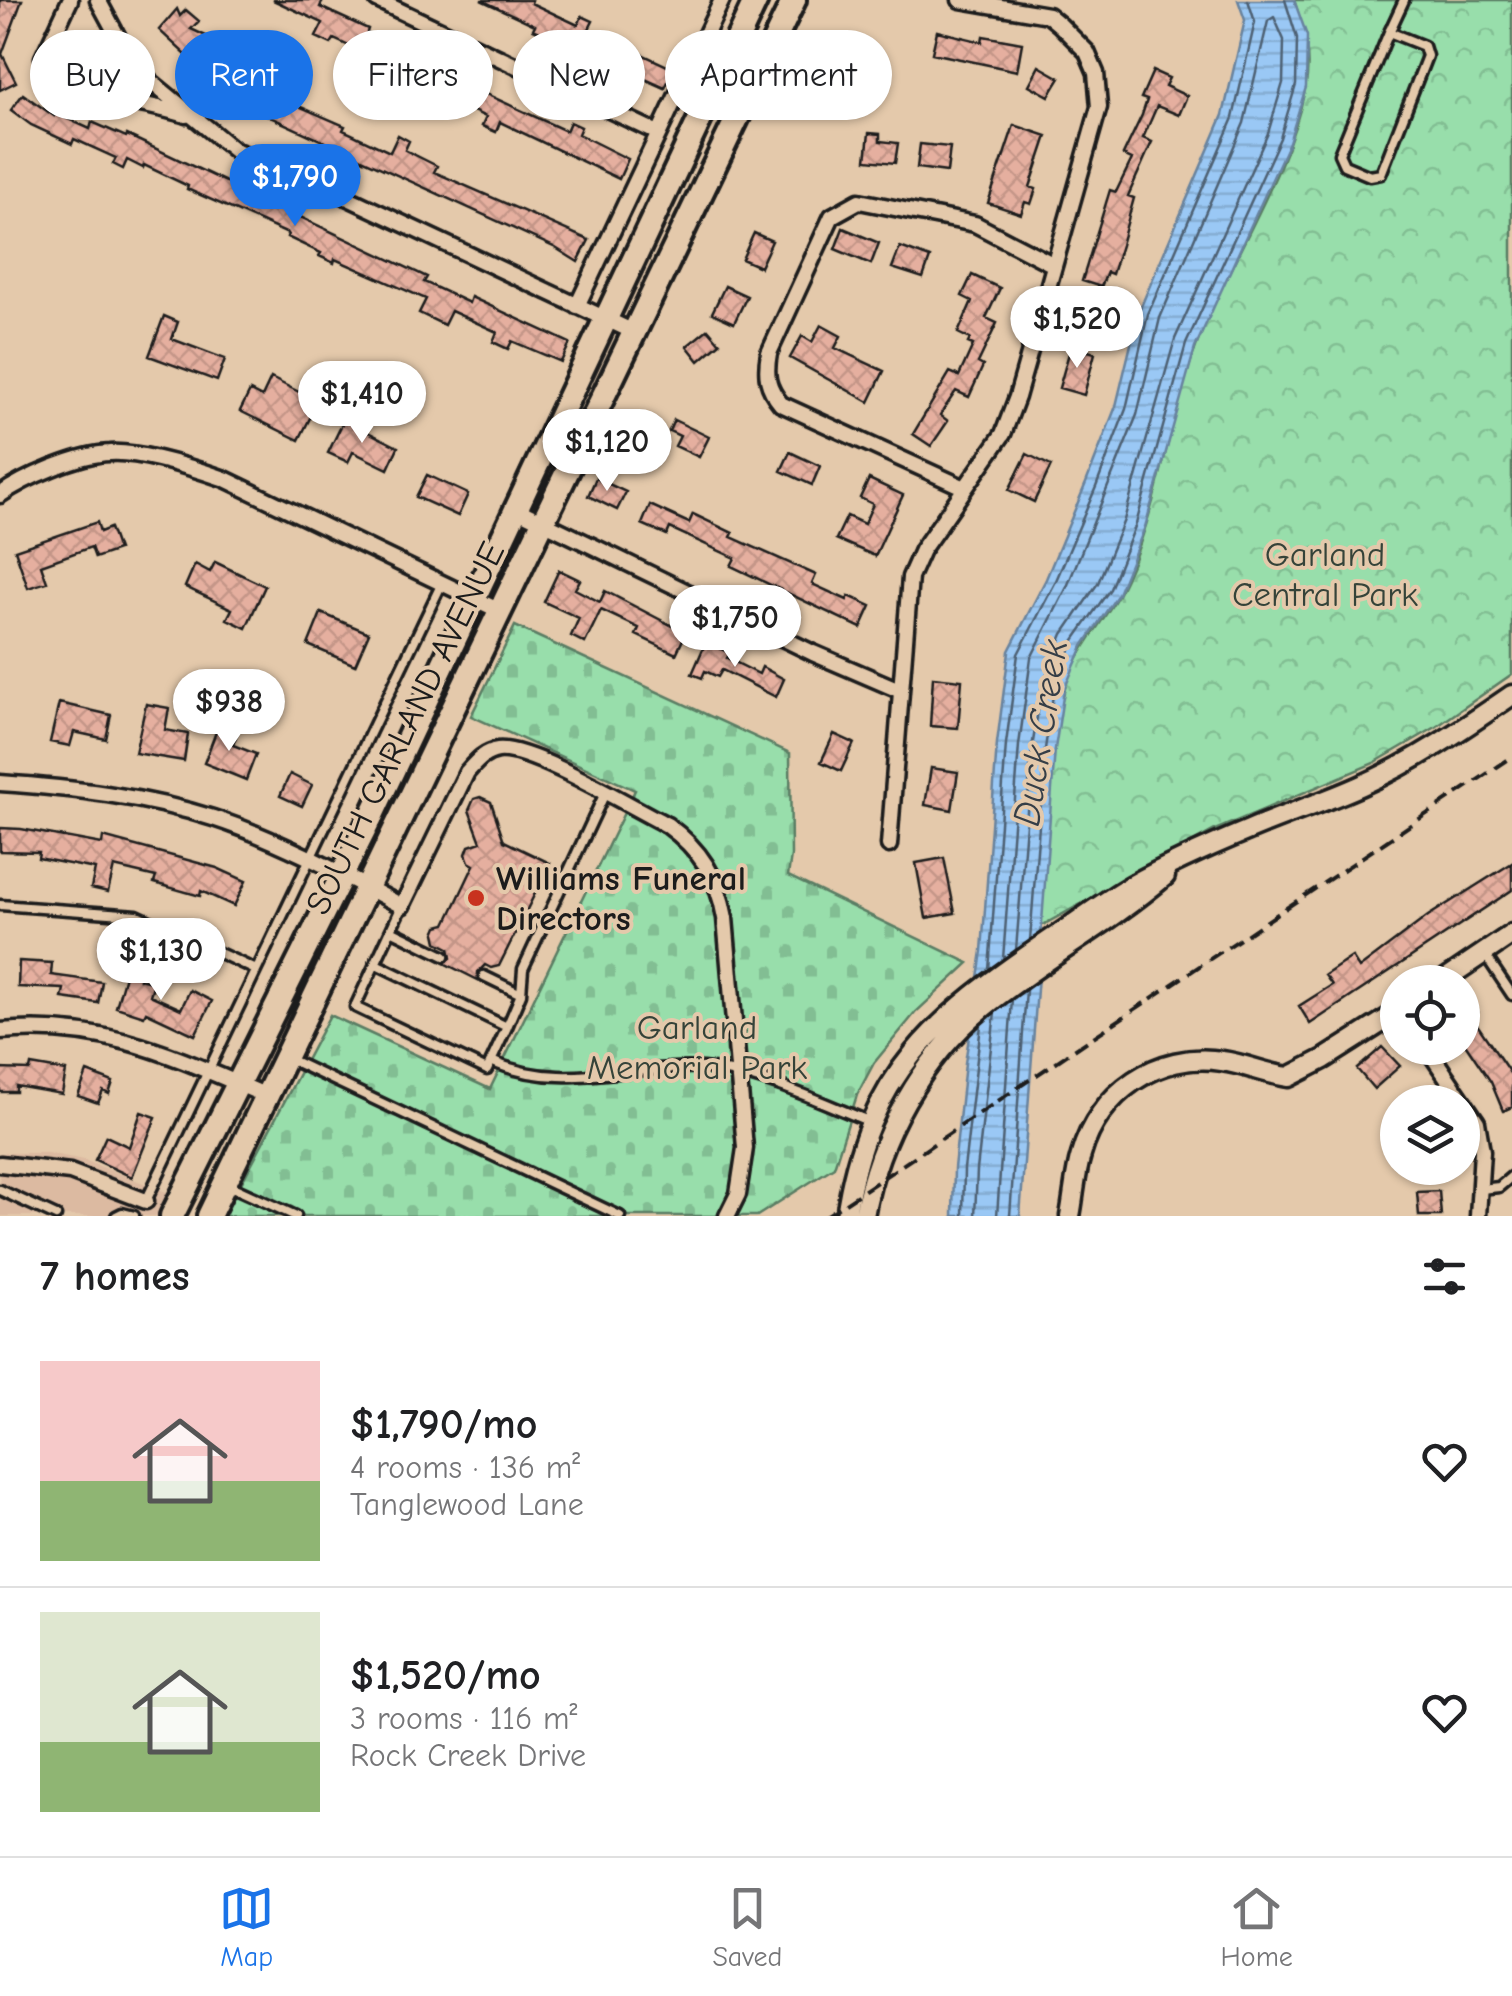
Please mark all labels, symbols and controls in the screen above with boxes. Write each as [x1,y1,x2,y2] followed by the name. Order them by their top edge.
[30,30,155,120] chip: Buy
[175,30,313,120] chip: Rent
[333,30,493,120] chip: Filters
[513,30,645,120] chip: New
[665,30,892,120] chip: Apartment
[214,144,376,229] pin: $1,790
[252,158,338,195] text: $1,790
[996,286,1158,371] pin: $1,520
[1032,300,1122,337] text: $1,520
[281,361,443,446] pin: $1,410
[320,375,404,412] text: $1,410
[526,409,688,494] pin: $1,120
[565,423,649,460] text: $1,120
[1232,534,1418,615] park label: Garland Central Park
[297,535,513,921] street label: SOUTH GARLAND AVENUE
[654,585,816,670] pin: $1,750
[691,599,779,636] text: $1,750
[1005,637,1077,829] water label: Duck Creek
[170,669,288,754] pin: $938
[195,683,263,720] text: $938
[496,858,746,939] place label: Williams Funeral Directors
[465,887,487,909] marker: Williams Funeral Directors
[80,918,242,1003] pin: $1,130
[119,932,203,969] text: $1,130
[1380,965,1480,1185] map controls
[1380,965,1480,1065] button: locate
[587,1007,807,1088] park label: Garland Memorial Park
[1380,1085,1480,1185] button: layers
[1417,1249,1472,1304] icon: filters
[40,1252,190,1301] text: 7 homes
[350,1400,537,1449] text: $1,790/mo
[120,1401,240,1521] icon: home
[1417,1434,1472,1489] icon: heart
[350,1449,580,1486] text: 4 rooms · 136 m²
[350,1486,584,1523] text: Tanglewood Lane
[350,1651,541,1700] text: $1,520/mo
[120,1652,240,1772] icon: home
[1417,1685,1472,1740] icon: heart
[350,1700,578,1737] text: 3 rooms · 116 m²
[350,1737,586,1774] text: Rock Creek Drive
[219,1881,274,1973] tab: Map
[712,1881,782,1973] tab: Saved
[1221,1881,1293,1973] tab: Home

